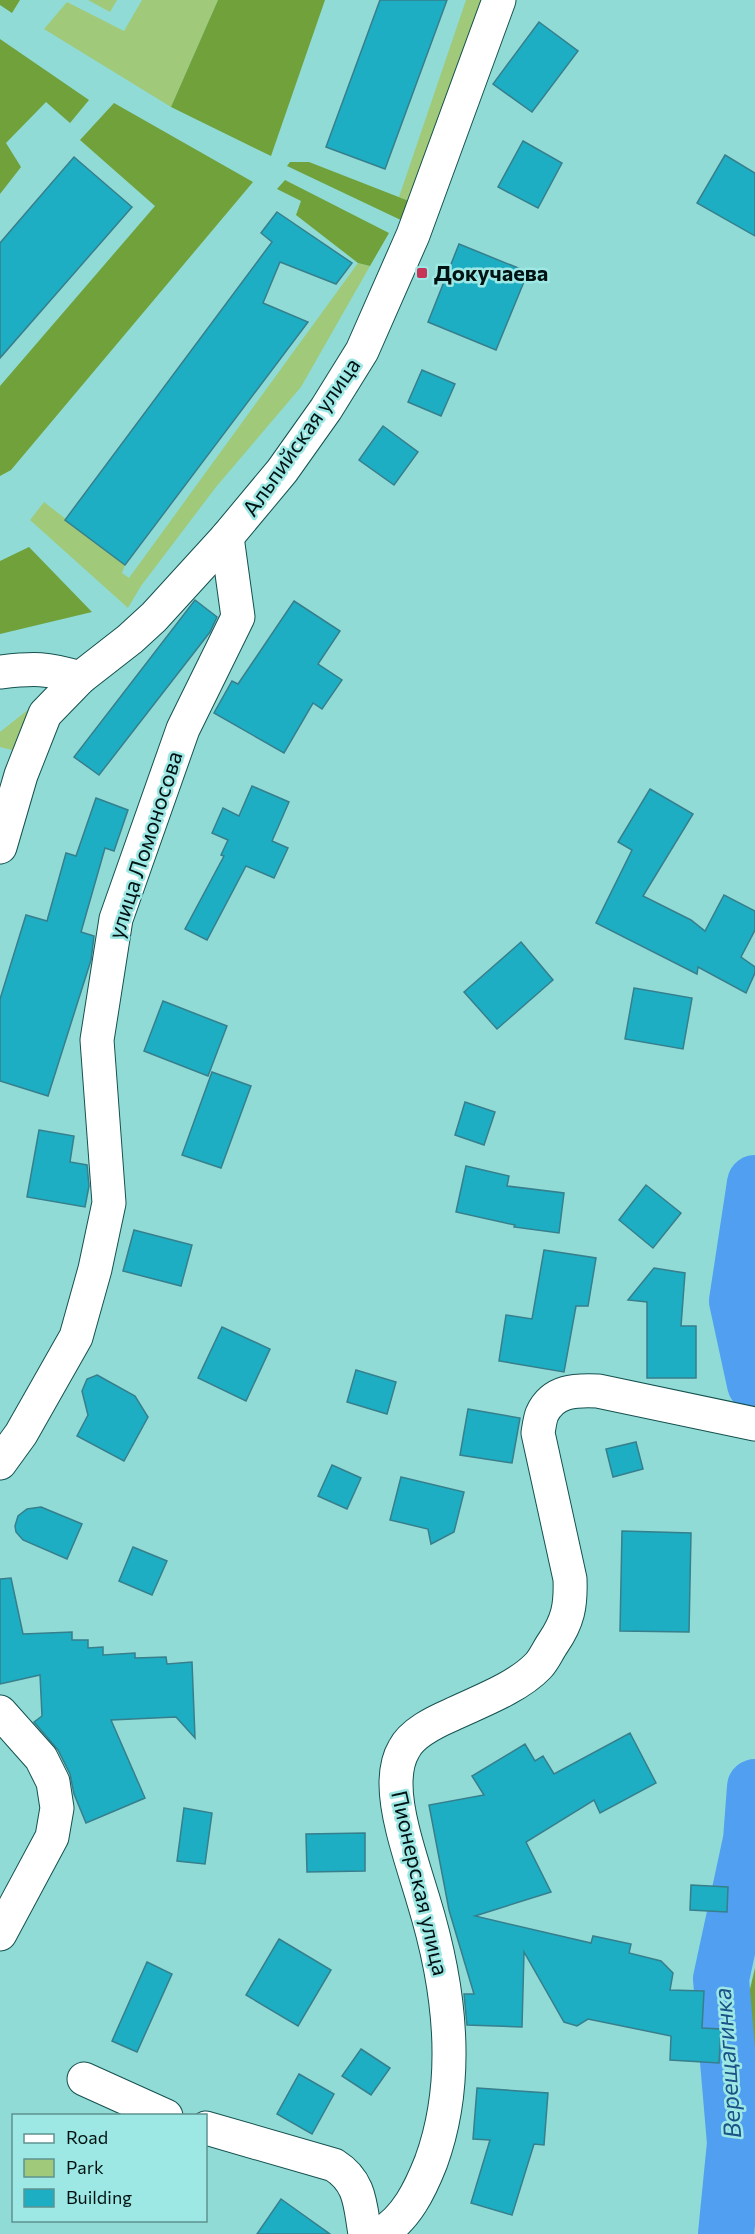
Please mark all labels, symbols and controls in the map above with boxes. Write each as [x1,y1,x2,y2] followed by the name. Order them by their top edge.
[434,259,548,286] place label: Докучаева
[415,266,429,280] marker: Докучаева
[236,352,365,521] street label: Альпийская улица
[101,748,188,942] street label: улица Ломоносова
[386,1788,455,1978] street label: Пионерская улица
[707,1987,746,2139] water label: Верещагинка
[12,2114,207,2222] legend
[66,2126,108,2148] text: Road
[66,2156,104,2178] text: Park
[66,2186,132,2208] text: Building

